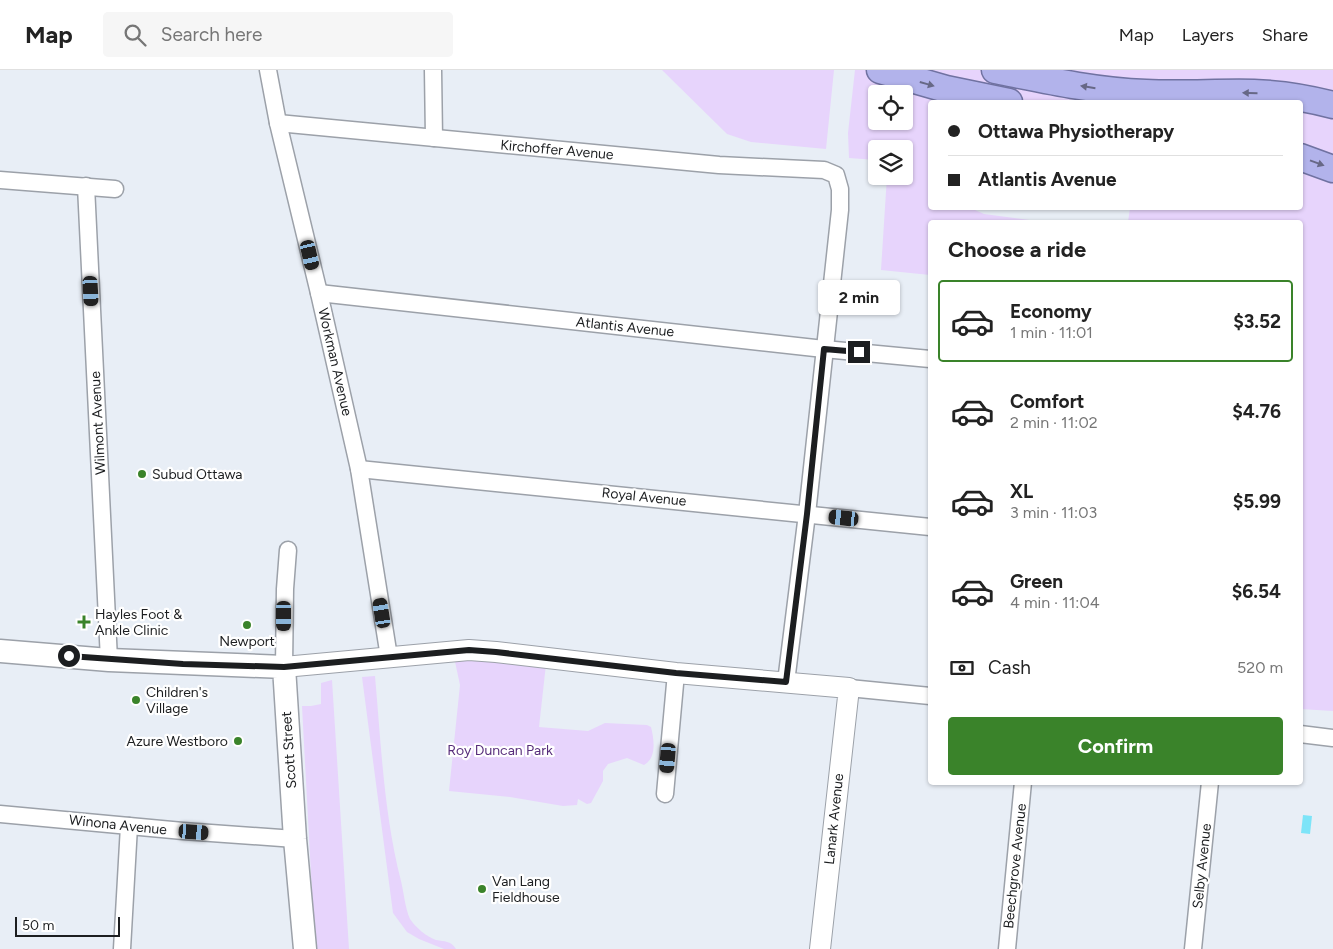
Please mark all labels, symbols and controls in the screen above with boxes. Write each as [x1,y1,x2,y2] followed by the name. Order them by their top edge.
[103,12,453,57] search box
[25,20,73,49] text: Map
[121,21,149,49] icon: search
[161,23,262,46] text: Search here
[1119,24,1154,46] text: Map
[1182,24,1234,46] text: Layers
[1262,24,1308,46] text: Share
[919,80,934,88] one-way arrow
[1080,82,1096,90] one-way arrow
[868,85,913,185] map controls
[868,85,913,130] button: locate
[1242,89,1258,97] one-way arrow
[978,120,1174,143] text: Ottawa Physiotherapy
[500,137,615,163] street label: Kirchoffer Avenue
[868,140,913,185] button: layers
[1309,160,1324,167] one-way arrow
[978,168,1116,191] text: Atlantis Avenue
[948,236,1086,263] text: Choose a ride
[299,239,320,271] car
[82,276,99,306] car
[818,280,900,314] callout: 2 min
[839,288,879,307] text: 2 min
[950,299,995,344] icon: car
[1010,300,1092,323] text: Economy
[314,306,356,418] street label: Workman Avenue
[1233,310,1281,333] text: $3.52
[575,313,675,341] street label: Atlantis Avenue
[1010,323,1093,342] text: 1 min · 11:01
[848,341,870,363] route end
[87,370,109,475] street label: Wilmont Avenue
[950,389,995,434] icon: car
[1010,390,1085,413] text: Comfort
[1232,400,1281,423] text: $4.76
[1010,413,1098,432] text: 2 min · 11:02
[152,466,243,483] place label: Subud Ottawa
[136,468,148,480] marker: Subud Ottawa
[950,479,995,524] icon: car
[1010,480,1033,503] text: XL
[601,484,687,510] street label: Royal Avenue
[1233,490,1281,513] text: $5.99
[1010,503,1097,522] text: 3 min · 11:03
[828,509,859,527] car
[950,569,995,614] icon: car
[1010,570,1063,593] text: Green
[1232,580,1281,603] text: $6.54
[1010,593,1100,612] text: 4 min · 11:04
[372,597,391,629] car
[276,601,291,631] car
[95,606,182,639] place label: Hayles Foot & Ankle Clinic
[77,615,91,629] marker: Hayles Foot & Ankle Clinic
[241,619,253,631] marker: Newport
[219,633,275,650] place label: Newport
[58,645,80,667] route start
[948,654,976,682] icon: cash
[988,656,1031,679] text: Cash
[1237,658,1283,677] text: 520 m
[146,684,208,717] place label: Children's Village
[130,694,142,706] marker: Children's Village
[278,711,300,789] street label: Scott Street
[948,717,1283,775] button: Confirm
[126,733,228,750] place label: Azure Westboro
[232,735,244,747] marker: Azure Westboro
[447,742,553,759] park label: Roy Duncan Park
[659,742,676,774] car
[821,772,847,865] street label: Lanark Avenue
[1000,802,1030,929] street label: Beechgrove Avenue
[68,811,168,839] street label: Winona Avenue
[1189,822,1215,909] street label: Selby Avenue
[178,823,209,841] car
[492,873,560,906] place label: Van Lang Fieldhouse
[476,883,488,895] marker: Van Lang Fieldhouse
[15,914,120,937] scale bar
[22,917,54,934] text: 50 m

